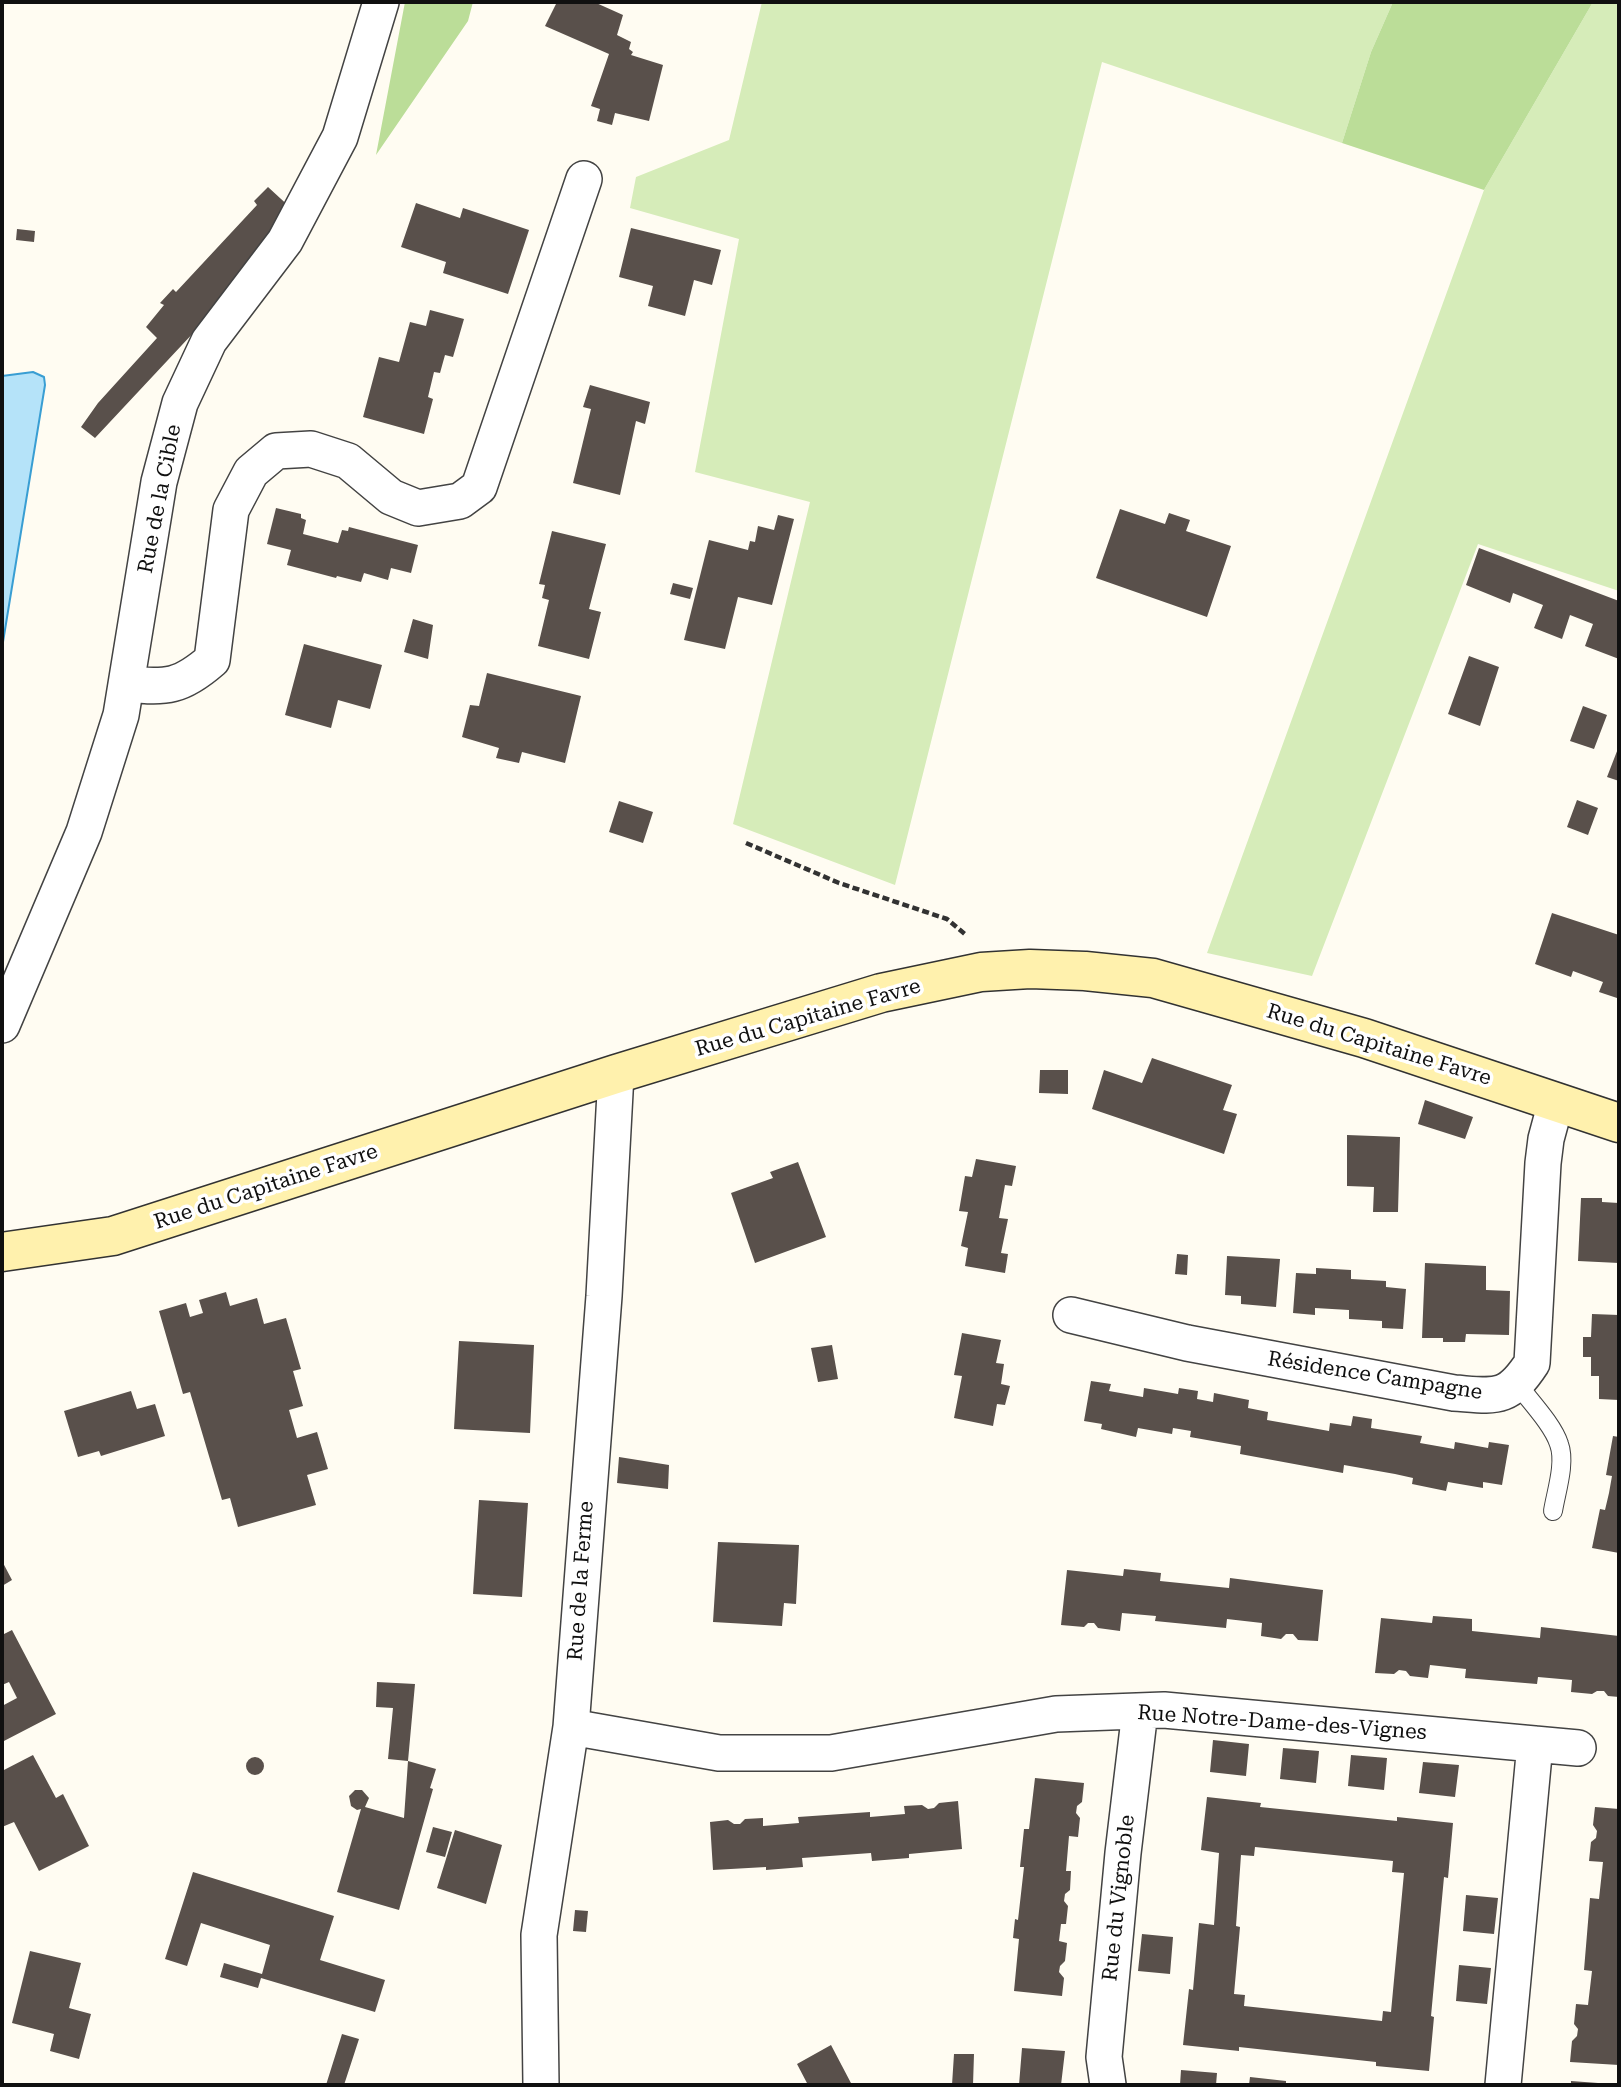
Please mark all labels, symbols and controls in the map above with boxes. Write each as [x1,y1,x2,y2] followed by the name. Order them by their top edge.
[133,422,187,576] street label: Rue de la Cible
[692,974,924,1062] street label: Rue du Capitaine Favre
[1264,999,1494,1091] street label: Rue du Capitaine Favre
[151,1139,381,1235] street label: Rue du Capitaine Favre
[1266,1347,1484,1405] street label: Résidence Campagne
[563,1500,599,1662] street label: Rue de la Ferme
[1137,1700,1427,1746] street label: Rue Notre-Dame-des-Vignes
[1098,1813,1140,1983] street label: Rue du Vignoble

